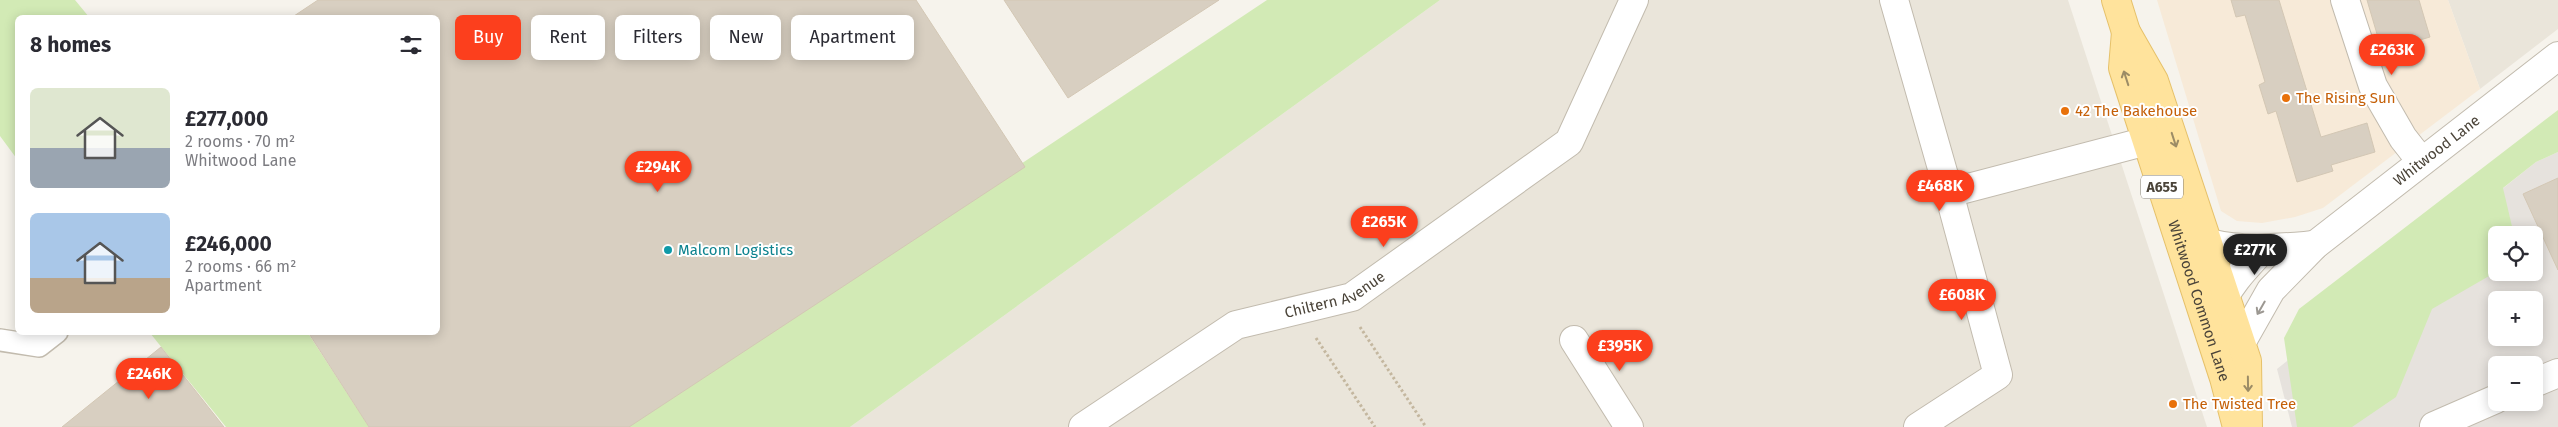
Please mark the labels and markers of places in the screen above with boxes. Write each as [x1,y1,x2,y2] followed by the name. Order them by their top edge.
[2357,34,2427,76] pin: £263K
[2296,89,2396,107] place label: The Rising Sun
[2280,92,2292,104] marker: The Rising Sun
[2075,102,2197,120] place label: 42 The Bakehouse
[2059,105,2071,117] marker: 42 The Bakehouse
[623,150,693,193] pin: £294K
[1905,170,1975,212] pin: £468K
[1349,206,1419,248] pin: £265K
[2220,234,2290,276] pin: £277K
[678,241,793,259] place label: Malcom Logistics
[662,244,674,256] marker: Malcom Logistics
[1927,278,1997,321] pin: £608K
[1585,330,1655,372] pin: £395K
[114,358,184,400] pin: £246K
[2183,395,2296,413] place label: The Twisted Tree
[2167,398,2179,410] marker: The Twisted Tree

